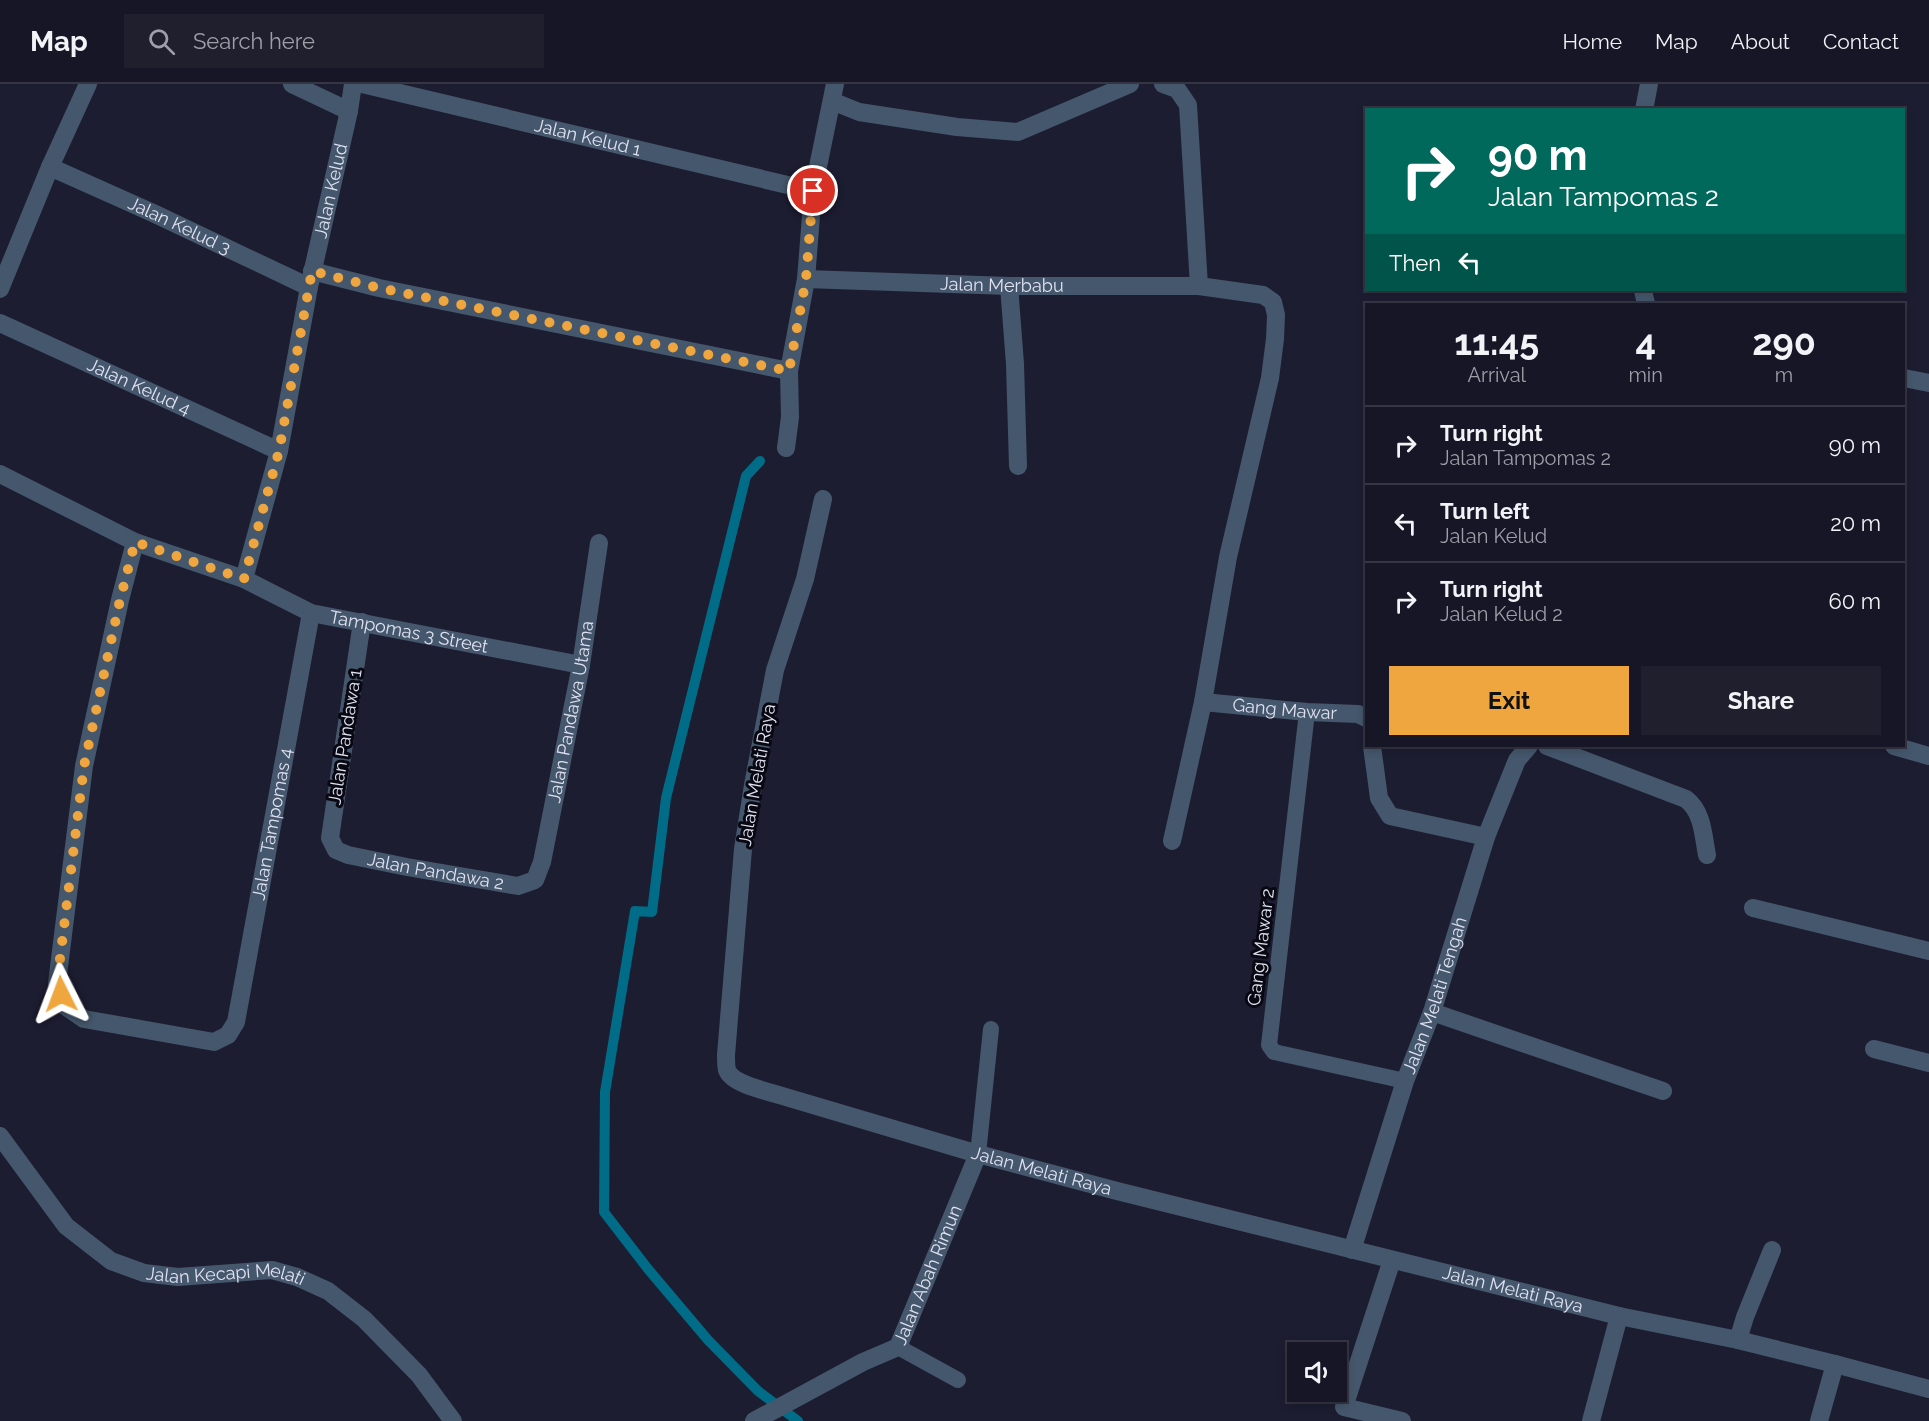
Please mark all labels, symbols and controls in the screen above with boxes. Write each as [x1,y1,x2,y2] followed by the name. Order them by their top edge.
[124,14,544,68] search box
[30,25,88,58] text: Map
[145,25,178,58] icon: search
[193,28,315,54] text: Search here
[1563,29,1622,54] text: Home
[1655,29,1698,54] text: Map
[1731,29,1790,54] text: About
[1823,29,1899,54] text: Contact
[532,114,644,160] street label: Jalan Kelud 1
[1488,131,1588,180] text: 90 m
[1389,132,1467,210] icon: right
[309,141,351,240] street label: Jalan Kelud
[787,165,838,216] pin
[796,174,829,207] icon: arrive
[1488,181,1719,212] text: Jalan Tampomas 2
[125,192,234,258] street label: Jalan Kelud 3
[1453,246,1486,279] icon: left
[1389,250,1441,276] text: Then
[940,273,1064,296] street label: Jalan Merbabu
[1454,321,1539,363] text: 11:45
[1635,321,1656,363] text: 4
[1752,321,1816,363] text: 290
[84,354,194,419] street label: Jalan Kelud 4
[1467,363,1526,387] text: Arrival
[1628,363,1663,387] text: min
[1775,363,1793,387] text: m
[1440,420,1543,446] text: Turn right
[1389,429,1422,462] icon: right
[1829,432,1881,458] text: 90 m
[1440,446,1611,470] text: Jalan Tampomas 2
[1440,498,1530,524] text: Turn left
[1389,507,1422,540] icon: left
[1830,510,1881,536] text: 20 m
[1440,524,1547,548] text: Jalan Kelud
[1440,576,1543,602] text: Turn right
[1389,585,1422,618] icon: right
[1828,588,1881,614] text: 60 m
[1440,602,1563,626] text: Jalan Kelud 2
[328,606,490,657] street label: Tampomas 3 Street
[543,619,597,804] street label: Jalan Pandawa Utama
[1389,666,1629,735] button: Exit
[1641,666,1881,735] button: Share
[323,667,366,806] street label: Jalan Pandawa 1
[1232,694,1338,723] street label: Gang Mawar
[734,702,779,848] street label: Jalan Melati Raya
[248,746,296,902] street label: Jalan Tampomas 4
[366,848,506,893] street label: Jalan Pandawa 2
[1243,887,1278,1007] street label: Gang Mawar 2
[1398,914,1471,1077] street label: Jalan Melati Tengah
[29,962,93,1026] position arrow
[969,1142,1114,1199] street label: Jalan Melati Raya
[889,1202,966,1348] street label: Jalan Abah Rimun
[145,1259,309,1289] street label: Jalan Kecapi Melati
[1441,1262,1585,1317] street label: Jalan Melati Raya
[1287,1342,1347,1402] map controls
[1287,1342,1347,1402] button: sound

